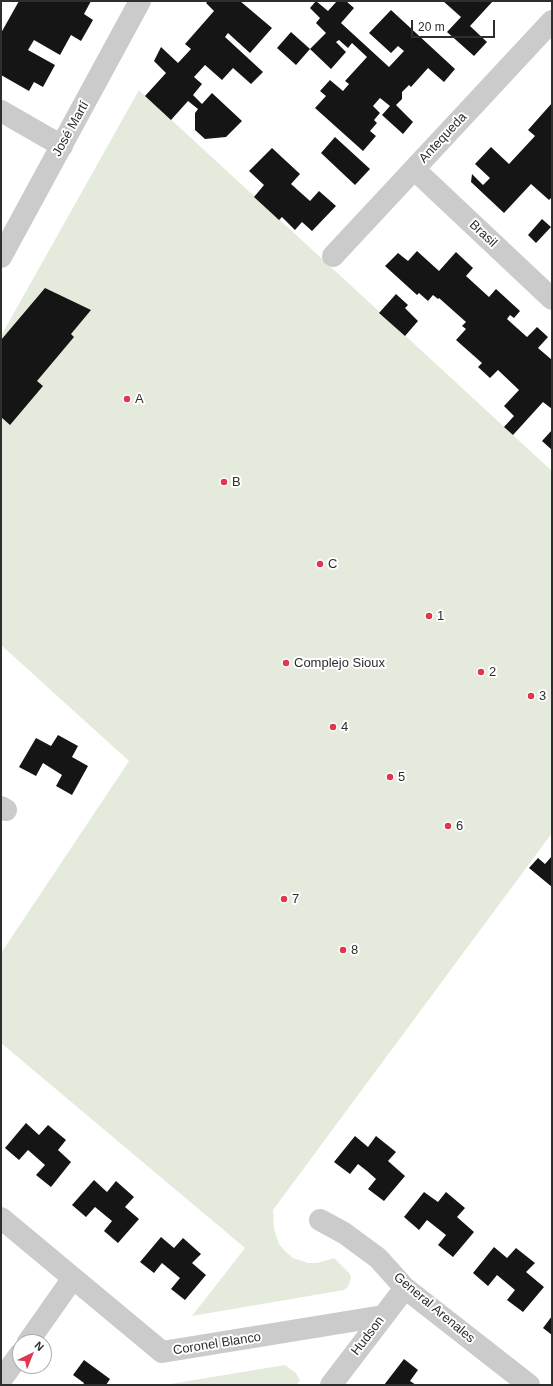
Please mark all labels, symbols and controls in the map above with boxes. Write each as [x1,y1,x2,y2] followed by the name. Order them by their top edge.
[413,12,497,38] scale bar
[418,20,445,34] text: 20 m
[49,99,93,159] street label: José Martí
[416,110,470,166] street label: Antequeda
[466,217,500,251] street label: Brasil
[135,391,144,407] place label: A
[122,394,132,404] marker: A
[232,474,241,490] place label: B
[219,477,229,487] marker: B
[328,556,337,572] place label: C
[315,559,325,569] marker: C
[437,608,444,624] place label: 1
[424,611,434,621] marker: 1
[294,655,385,671] place label: Complejo Sioux
[281,658,291,668] marker: Complejo Sioux
[489,664,496,680] place label: 2
[476,667,486,677] marker: 2
[539,688,546,704] place label: 3
[526,691,536,701] marker: 3
[341,719,348,735] place label: 4
[328,722,338,732] marker: 4
[398,769,405,785] place label: 5
[385,772,395,782] marker: 5
[456,818,463,834] place label: 6
[443,821,453,831] marker: 6
[292,891,299,907] place label: 7
[279,894,289,904] marker: 7
[351,942,358,958] place label: 8
[338,945,348,955] marker: 8
[390,1270,478,1346] street label: General Arenales
[348,1313,388,1359] street label: Hudson
[172,1329,262,1359] street label: Coronel Blanco
[12,1334,52,1374] north arrow
[32,1339,46,1353] text: N

